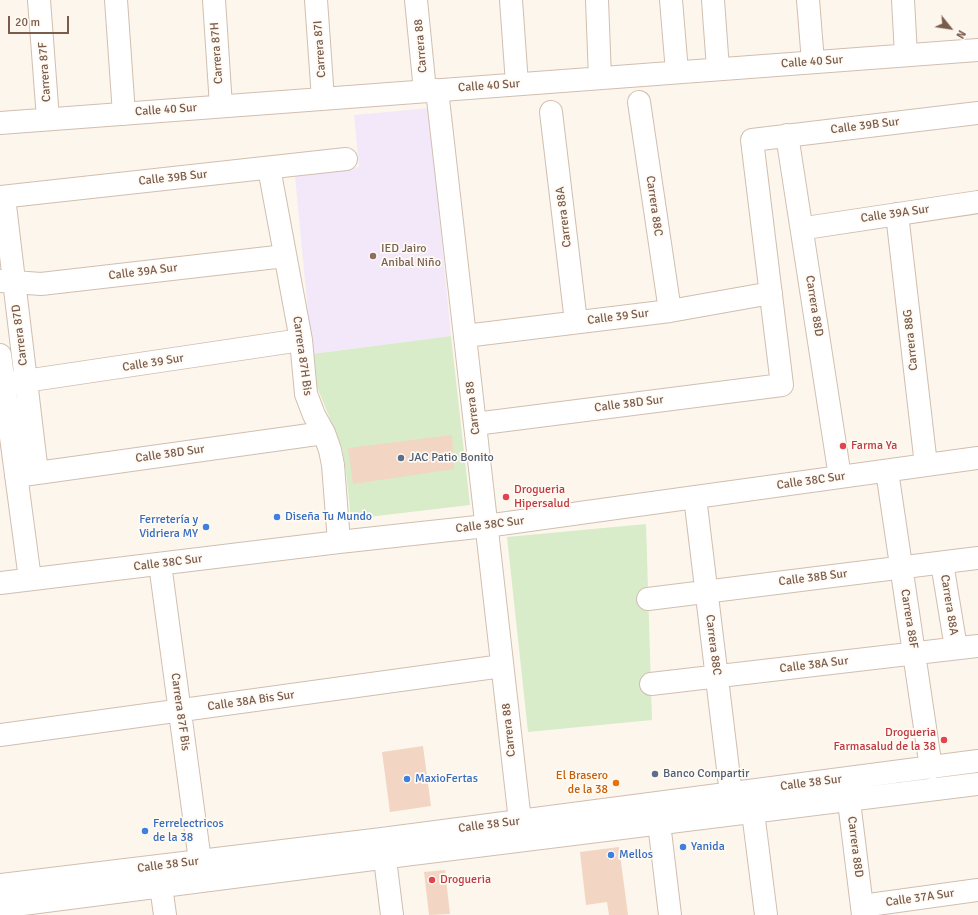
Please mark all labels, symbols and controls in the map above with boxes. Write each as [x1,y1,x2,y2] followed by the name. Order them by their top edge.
[10,8,71,34] scale bar
[930,8,970,48] north arrow
[15,15,40,30] text: 20 m
[411,19,431,73] street label: Carrera 88
[311,20,329,78] street label: Carrera 87I
[208,22,226,84] street label: Carrera 87H
[953,28,968,41] text: N
[36,42,54,102] street label: Carrera 87F
[781,53,843,71] street label: Calle 40 Sur
[458,77,520,95] street label: Calle 40 Sur
[135,101,197,119] street label: Calle 40 Sur
[830,115,900,137] street label: Calle 39B Sur
[138,167,208,189] street label: Calle 39B Sur
[643,175,665,237] street label: Carrera 88C
[553,186,575,248] street label: Carrera 88A
[860,202,930,226] street label: Calle 39A Sur
[381,242,441,270] place label: IED Jairo Anibal Niño
[368,251,378,261] marker: IED Jairo Anibal Niño
[108,261,178,283] street label: Calle 39A Sur
[802,274,826,338] street label: Carrera 88D
[9,304,31,366] street label: Carrera 87D
[586,306,650,328] street label: Calle 39 Sur
[901,309,921,371] street label: Carrera 88G
[289,315,315,397] street label: Carrera 87H Bis
[121,351,185,375] street label: Calle 39 Sur
[463,380,483,436] street label: Carrera 88
[594,393,664,415] street label: Calle 38D Sur
[851,439,897,453] place label: Farma Ya
[838,441,848,451] marker: Farma Ya
[134,442,206,466] street label: Calle 38D Sur
[409,451,494,465] place label: JAC Patio Bonito
[396,453,406,463] marker: JAC Patio Bonito
[776,469,846,493] street label: Calle 38C Sur
[514,483,570,511] place label: Drogueria Hipersalud
[501,492,511,502] marker: Drogueria Hipersalud
[285,510,372,524] place label: Diseña Tu Mundo
[272,512,282,522] marker: Diseña Tu Mundo
[139,513,198,541] place label: Ferretería y Vidriera MY
[455,514,525,536] street label: Calle 38C Sur
[201,522,211,532] marker: Ferretería y Vidriera MY
[133,552,203,574] street label: Calle 38C Sur
[778,567,848,589] street label: Calle 38B Sur
[937,574,961,636] street label: Carrera 88A
[897,588,921,650] street label: Carrera 88F
[702,614,724,676] street label: Carrera 88C
[779,654,849,676] street label: Calle 38A Sur
[167,672,193,752] street label: Carrera 87F Bis
[207,688,295,714] street label: Calle 38A Bis Sur
[499,702,519,758] street label: Carrera 88
[833,726,936,754] place label: Drogueria Farmasalud de la 38
[939,735,949,745] marker: Drogueria Farmasalud de la 38
[663,767,749,781] place label: Banco Compartir
[556,769,608,797] place label: El Brasero de la 38
[650,769,660,779] marker: Banco Compartir
[415,772,478,786] place label: MaxioFertas
[779,772,843,794] street label: Calle 38 Sur
[402,774,412,784] marker: MaxioFertas
[611,778,621,788] marker: El Brasero de la 38
[457,814,521,836] street label: Calle 38 Sur
[844,816,866,878] street label: Carrera 88D
[153,817,224,845] place label: Ferrelectricos de la 38
[140,826,150,836] marker: Ferrelectricos de la 38
[691,840,725,854] place label: Yanida
[678,842,688,852] marker: Yanida
[619,848,653,862] place label: Mellos
[606,850,616,860] marker: Mellos
[136,854,200,876] street label: Calle 38 Sur
[440,873,491,887] place label: Drogueria
[427,875,437,885] marker: Drogueria
[885,886,955,910] street label: Calle 37A Sur

